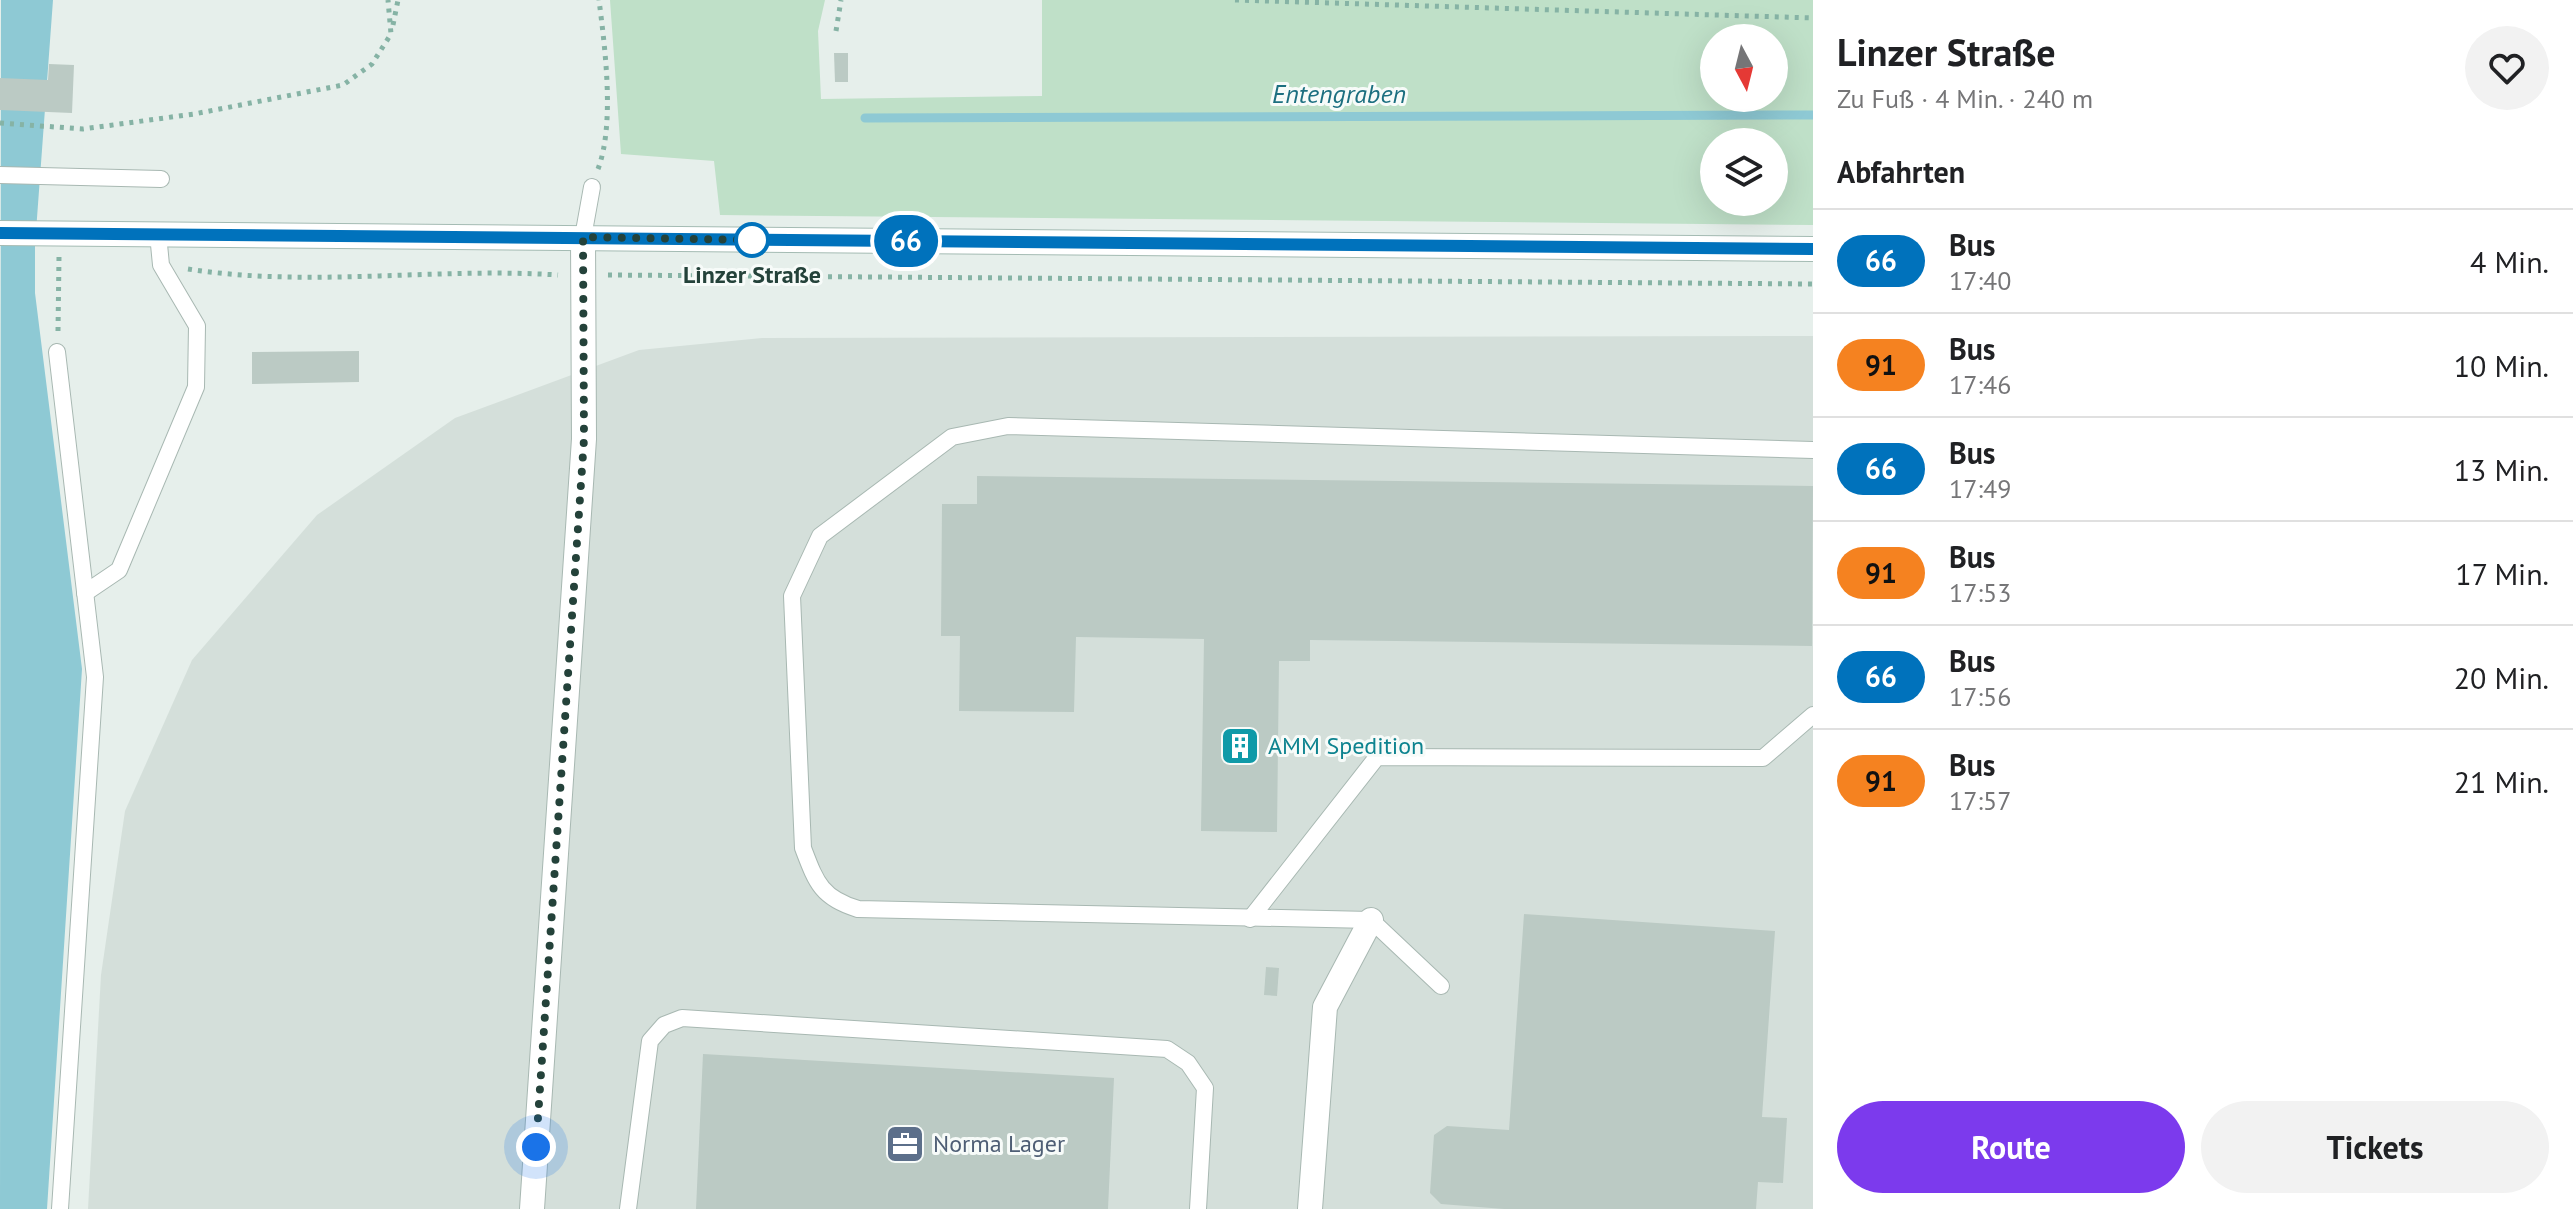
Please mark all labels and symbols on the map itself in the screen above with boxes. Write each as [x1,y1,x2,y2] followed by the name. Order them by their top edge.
[1700,24,1788,112] north arrow
[1272,77,1406,110] water label: Entengraben
[870,215,942,267] line badge: 66
[735,223,769,257] marker: Linzer Straße
[683,259,821,290] place label: Linzer Straße
[1219,725,1261,767] building icon: AMM Spedition
[1268,730,1424,761] place label: AMM Spedition
[884,1123,926,1165] office icon: Norma Lager
[516,1127,556,1167] your location
[933,1128,1065,1159] place label: Norma Lager

